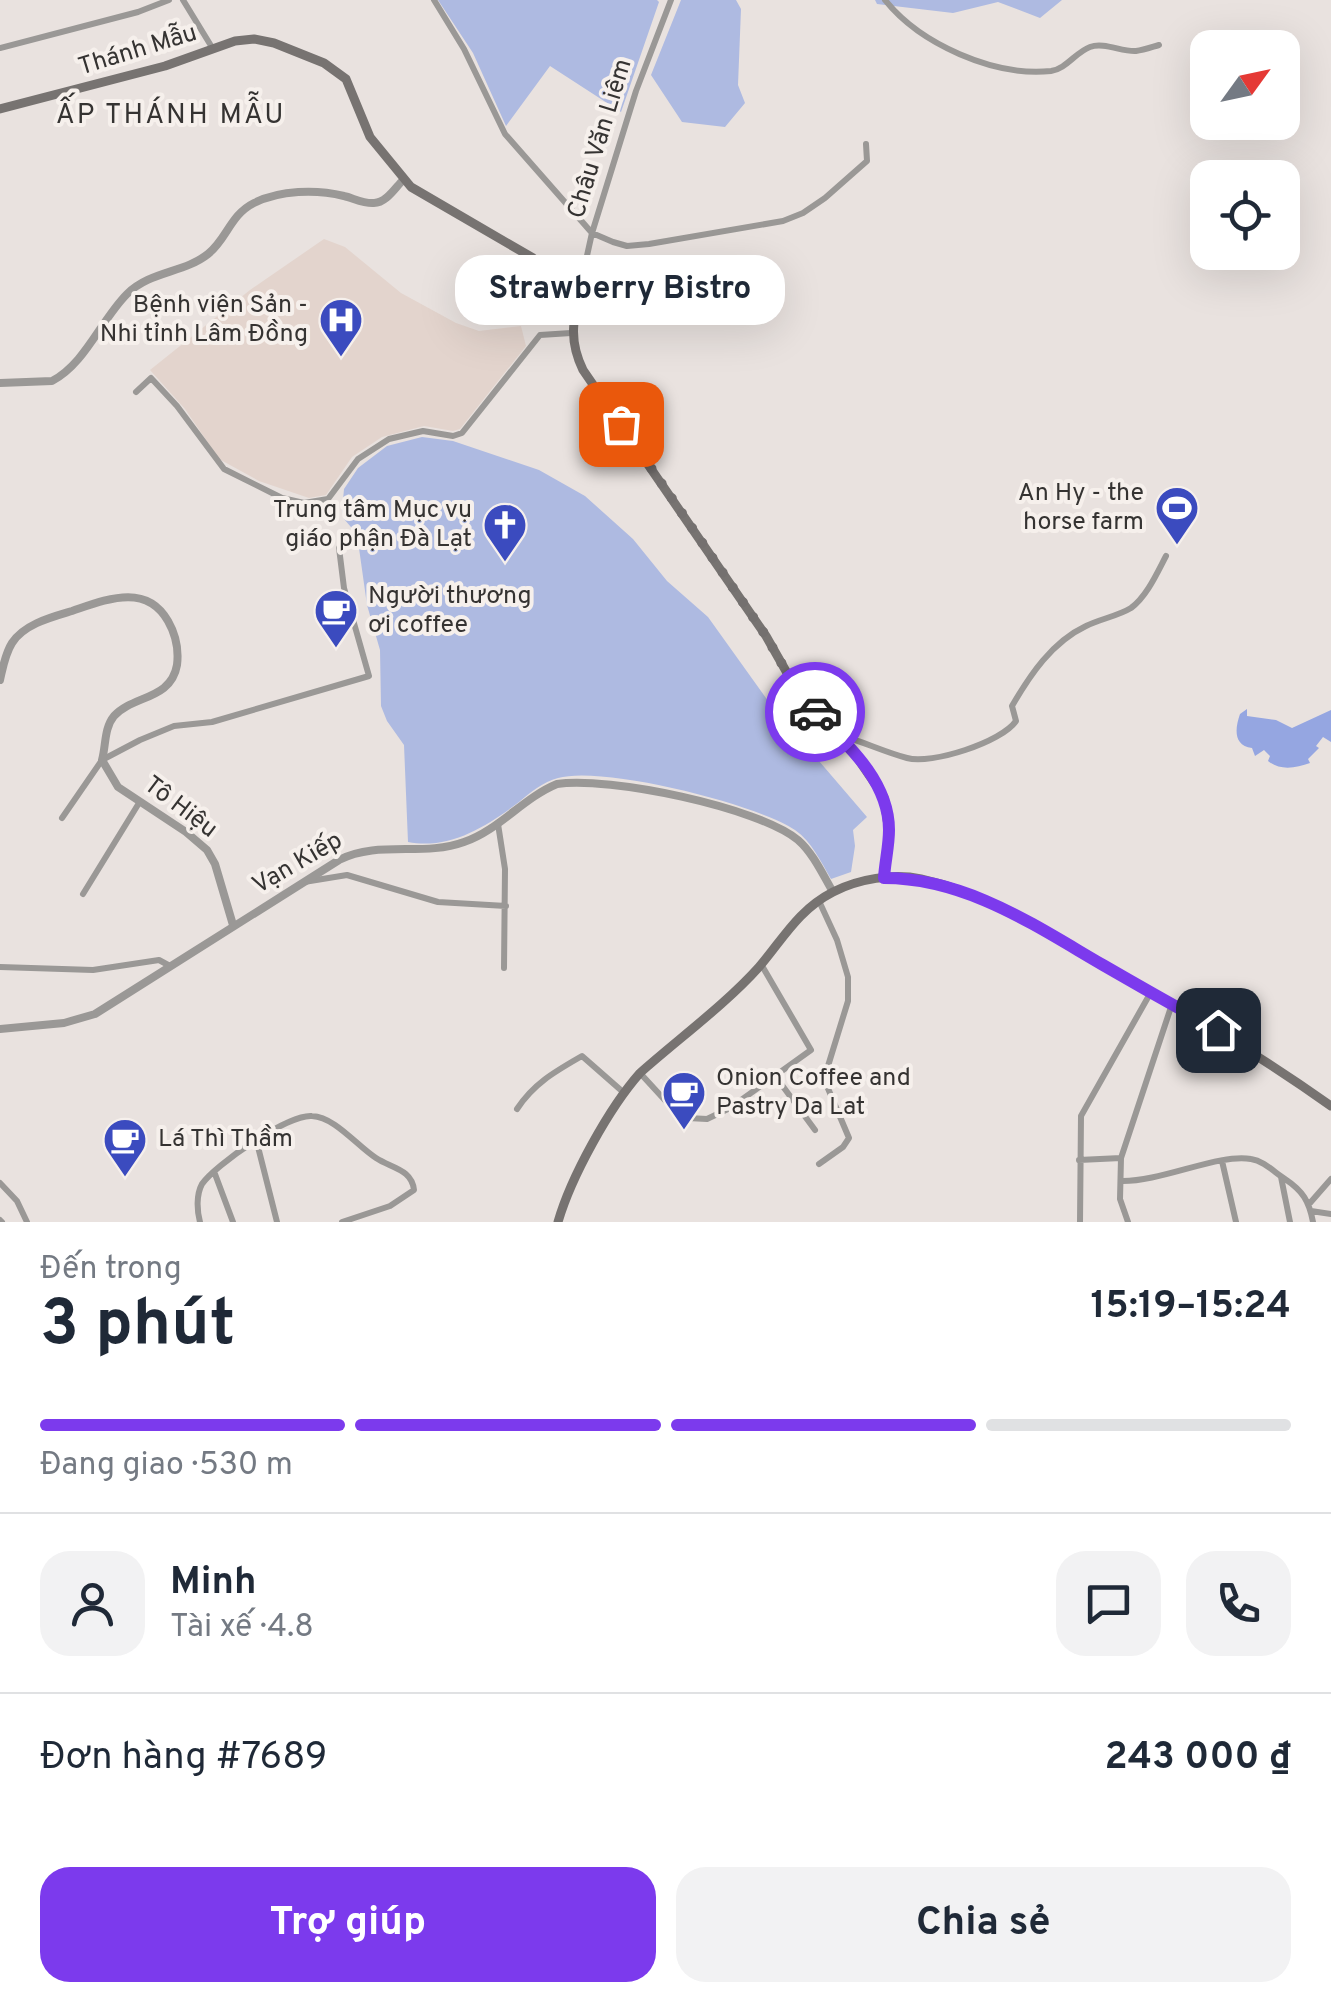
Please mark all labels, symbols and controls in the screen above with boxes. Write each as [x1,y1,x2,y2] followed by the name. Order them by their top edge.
[75,17,201,84] street label: Thánh Mẫu
[1190,30,1300,140] north arrow
[1190,30,1300,270] map controls
[562,55,640,223] street label: Châu Văn Liêm
[56,91,286,134] district label: ẤP THÁNH MẪU
[1190,160,1300,270] button: locate
[456,254,786,324] callout: Strawberry Bistro
[489,270,751,310] text: Strawberry Bistro
[100,290,308,351] place label: Bệnh viện Sản - Nhi tỉnh Lâm Đồng
[318,297,364,358] hospital icon: Bệnh viện Sản - Nhi tỉnh Lâm Đồng
[579,382,664,467] pin
[594,397,649,452] icon: bag
[1018,478,1144,539] place label: An Hy - the horse farm
[1154,485,1200,546] sports icon: An Hy - the horse farm
[273,495,472,556] place label: Trung tâm Mục vụ giáo phận Đà Lạt
[482,502,528,563] church icon: Trung tâm Mục vụ giáo phận Đà Lạt
[368,581,532,642] place label: Người thương ơi coffee
[313,588,359,649] cafe icon: Người thương ơi coffee
[765,662,865,762] courier
[788,685,843,740] icon: car
[137,770,223,846] street label: Tô Hiệu
[247,825,349,903] street label: Vạn Kiếp
[1176,988,1261,1073] pin
[1191,1003,1246,1058] icon: home
[716,1063,911,1124] place label: Onion Coffee and Pastry Da Lat
[661,1070,707,1131] cafe icon: Onion Coffee and Pastry Da Lat
[102,1117,148,1178] cafe icon: Lá Thì Thầm
[158,1124,293,1156] place label: Lá Thì Thầm
[40,1250,182,1290] text: Đến trong
[1090,1283,1291,1332] text: 15:19–15:24
[40,1286,235,1368] text: 3 phút
[40,1446,293,1486] text: Đang giao · 530 m
[40,1551,145,1656] button: person
[1056,1551,1161,1656] button: chat
[1186,1551,1291,1656] button: phone
[170,1559,257,1608] text: Minh
[170,1608,314,1648] text: Tài xế · 4.8
[40,1734,327,1783] text: Đơn hàng #7689
[1104,1734,1291,1783] text: 243 000 ₫
[40,1867,656,1982] button: Trợ giúp
[676,1867,1291,1982] button: Chia sẻ

